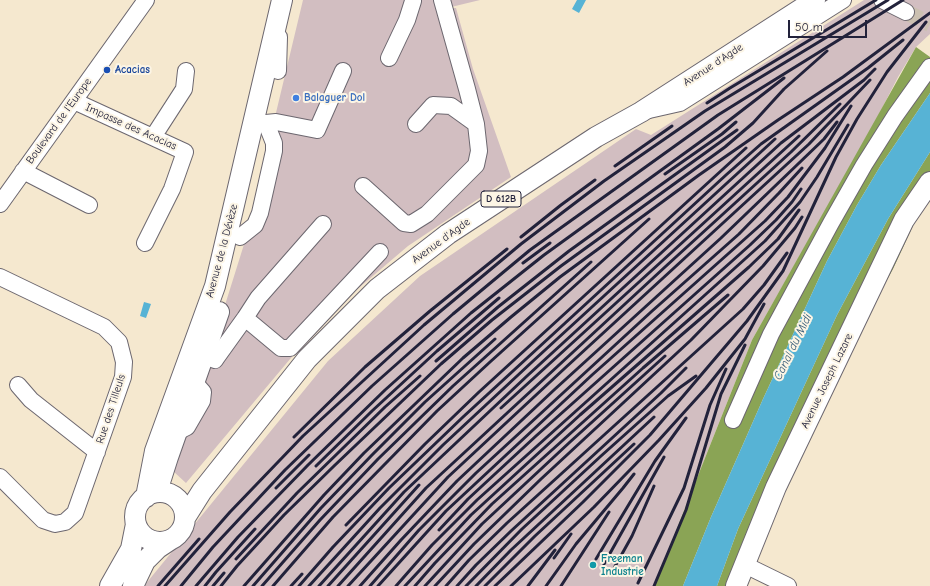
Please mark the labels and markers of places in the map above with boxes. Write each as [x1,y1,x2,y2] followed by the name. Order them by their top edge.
[115,63,150,77] place label: Acacias
[102,65,112,75] marker: Acacias
[304,91,365,105] place label: Balaguer Dol
[291,93,301,103] marker: Balaguer Dol
[601,552,644,578] place label: Freeman Industrie
[588,560,598,570] marker: Freeman Industrie

